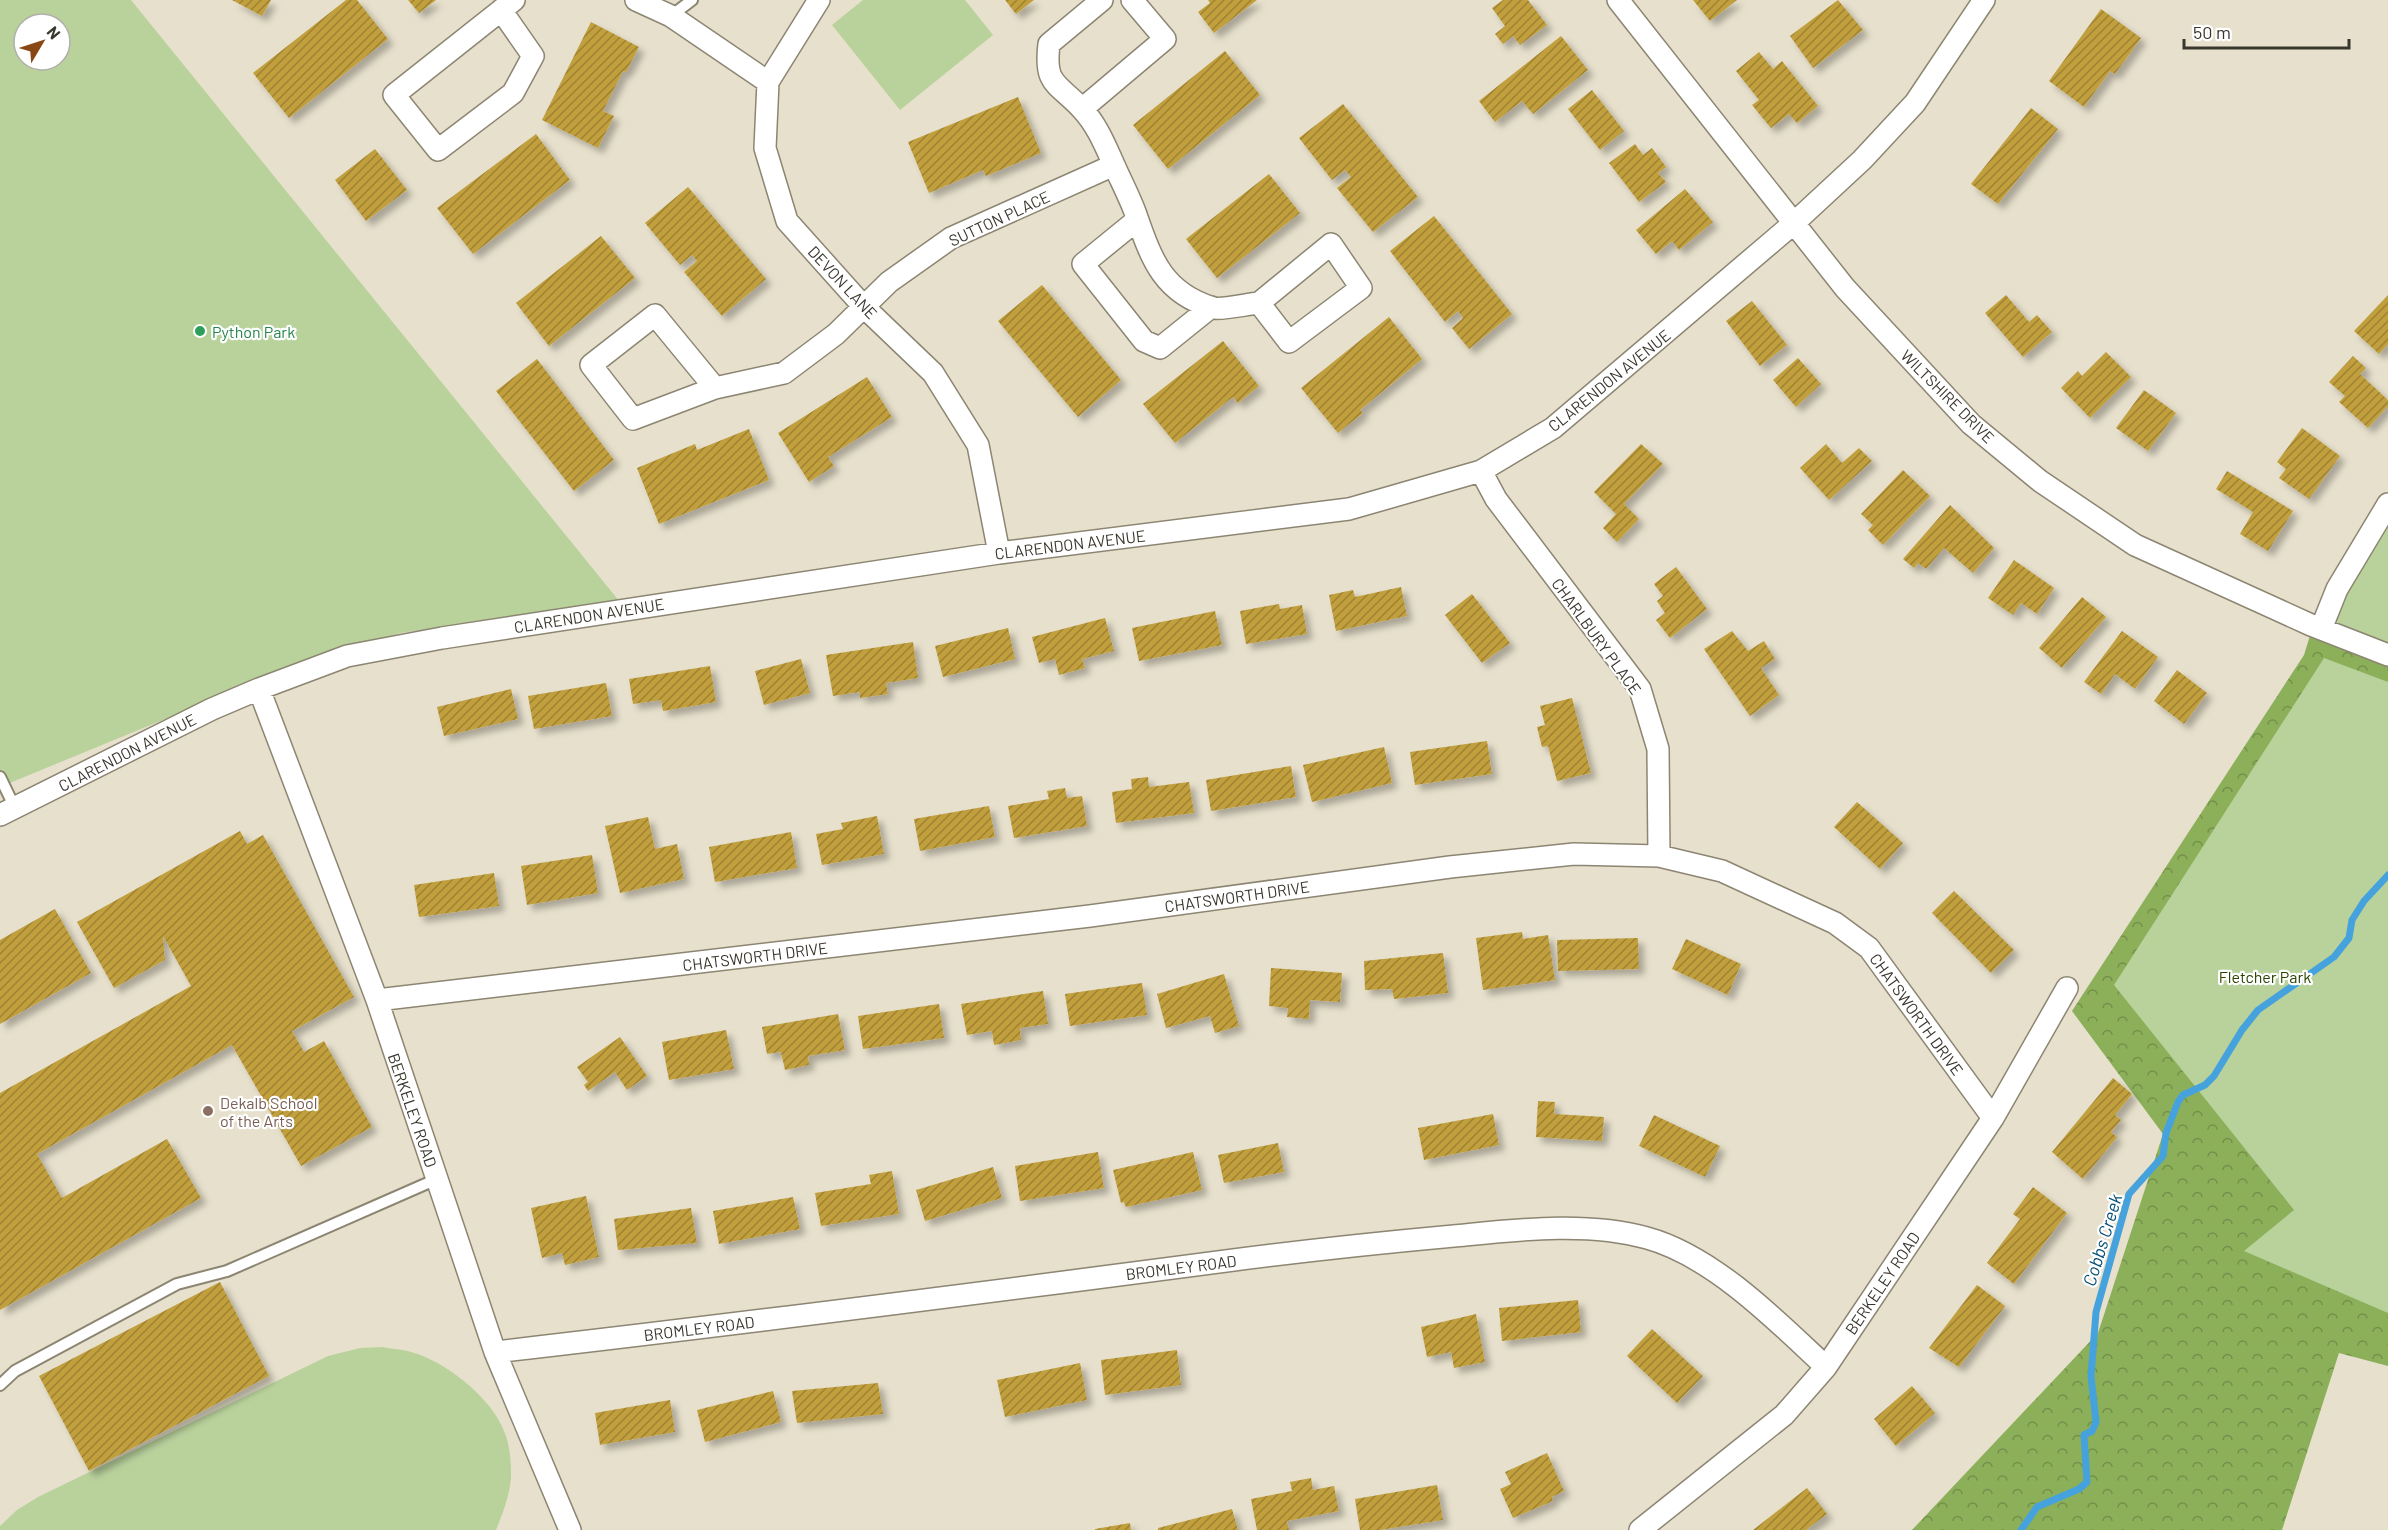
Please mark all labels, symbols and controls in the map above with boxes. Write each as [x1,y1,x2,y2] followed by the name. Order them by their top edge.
[12,12,72,72] north arrow
[2184,12,2349,50] scale bar
[2193,21,2231,43] text: 50 m
[43,22,65,42] text: N
[945,186,1053,250] street label: SUTTON PLACE
[804,242,882,322] street label: DEVON LANE
[212,322,295,341] place label: Python Park
[193,324,207,338] marker: Python Park
[1544,325,1674,435] street label: CLARENDON AVENUE
[1897,345,1999,447] street label: WILTSHIRE DRIVE
[994,525,1146,563] street label: CLARENDON AVENUE
[1548,574,1646,698] street label: CHARLBURY PLACE
[513,594,665,636] street label: CLARENDON AVENUE
[55,709,199,795] street label: CLARENDON AVENUE
[1163,876,1311,916] street label: CHATSWORTH DRIVE
[681,938,829,974] street label: CHATSWORTH DRIVE
[1866,949,1968,1079] street label: CHATSWORTH DRIVE
[2219,967,2311,986] park label: Fletcher Park
[385,1050,441,1170] street label: BERKELEY ROAD
[220,1093,317,1130] place label: Dekalb School of the Arts
[201,1104,215,1118] marker: Dekalb School of the Arts
[2078,1191,2127,1289] water label: Cobbs Creek
[1841,1228,1923,1338] street label: BERKELEY ROAD
[1124,1251,1238,1283] street label: BROMLEY ROAD
[642,1312,756,1344] street label: BROMLEY ROAD

